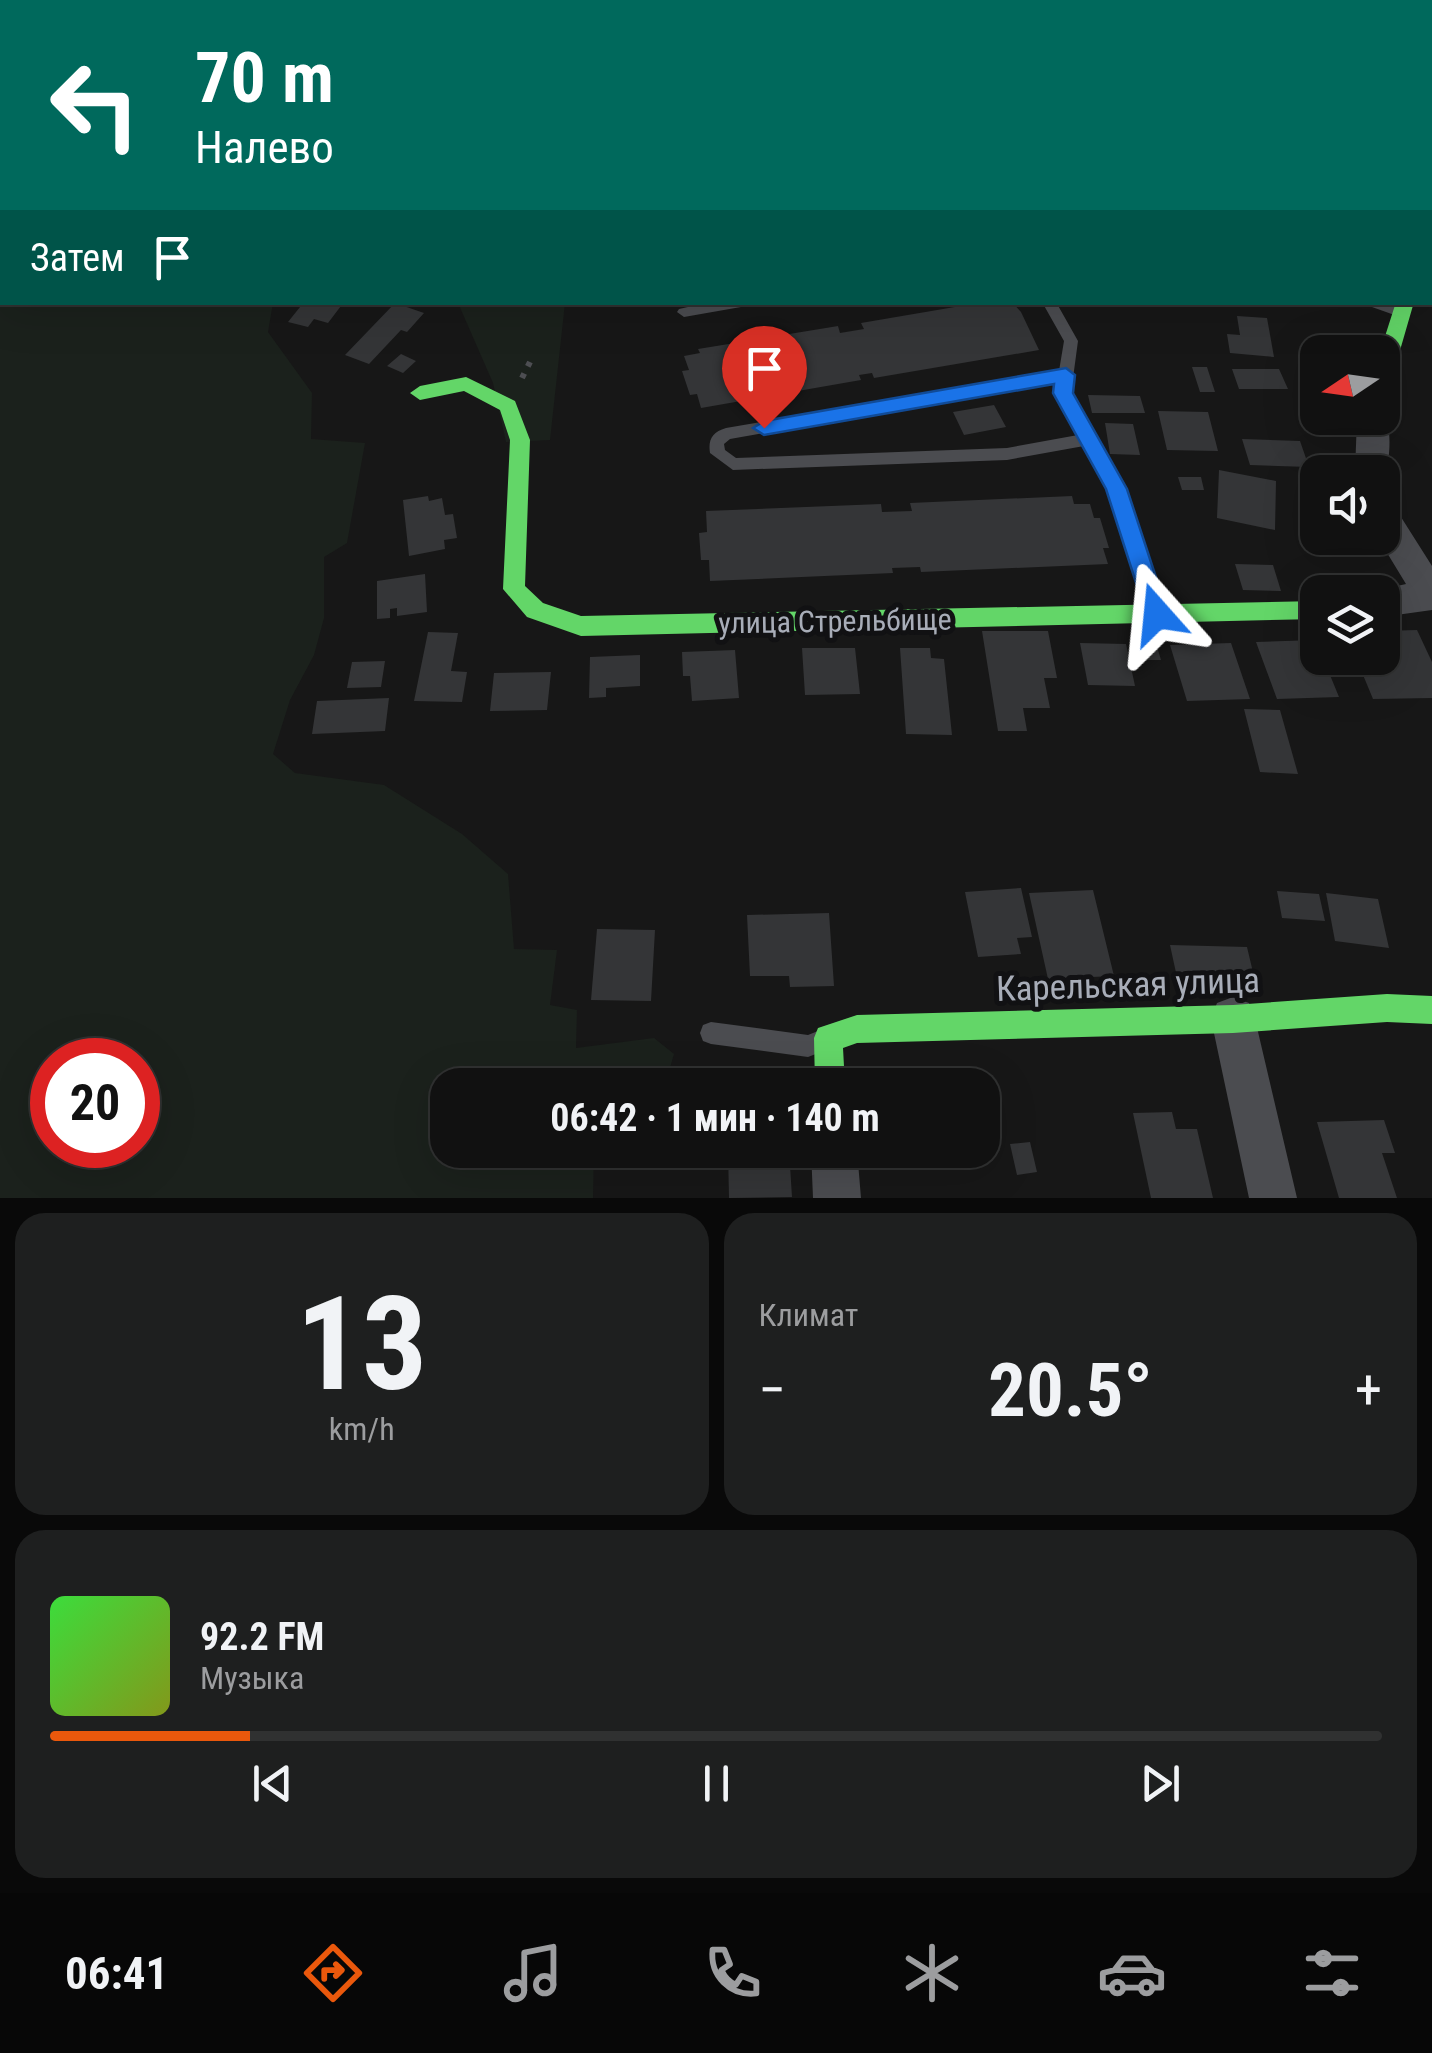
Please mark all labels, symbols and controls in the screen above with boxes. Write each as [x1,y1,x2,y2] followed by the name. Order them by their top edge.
[195,37,334,119] text: 70 m
[30,40,160,170] icon: left
[195,121,334,174] text: Налево
[145,230,200,285] icon: arrive
[30,236,125,280] text: Затем
[722,326,807,429] pin
[1300,335,1400,435] north arrow
[1300,335,1400,675] map controls
[737,341,792,396] icon: arrive
[1300,455,1400,555] button: sound
[1105,562,1209,666] position arrow
[1300,575,1400,675] button: layers
[718,601,952,641] street label: улица Стрельбище
[995,960,1261,1010] street label: Карельская улица
[30,1038,160,1168] speed limit sign: 20
[550,1096,880,1140] text: 06:42 · 1 мин · 140 m
[296,1268,427,1421] text: 13
[759,1296,858,1334] text: Климат
[988,1346,1153,1434] text: 20.5°
[759,1358,786,1422] text: −
[1355,1358,1382,1422] text: +
[329,1410,395,1448] text: km/h
[200,1615,324,1659] text: 92.2 FM
[200,1659,304,1697] text: Музыка
[245,1756,300,1811] icon: previous
[689,1756,744,1811] icon: pause
[1133,1756,1188,1811] icon: next
[298,1938,368,2008] icon: directions
[498,1938,568,2008] icon: music
[698,1938,768,2008] icon: phone
[897,1938,967,2008] icon: climate
[1097,1938,1167,2008] icon: car
[1297,1938,1367,2008] icon: filters
[65,1947,168,2000] text: 06:41

